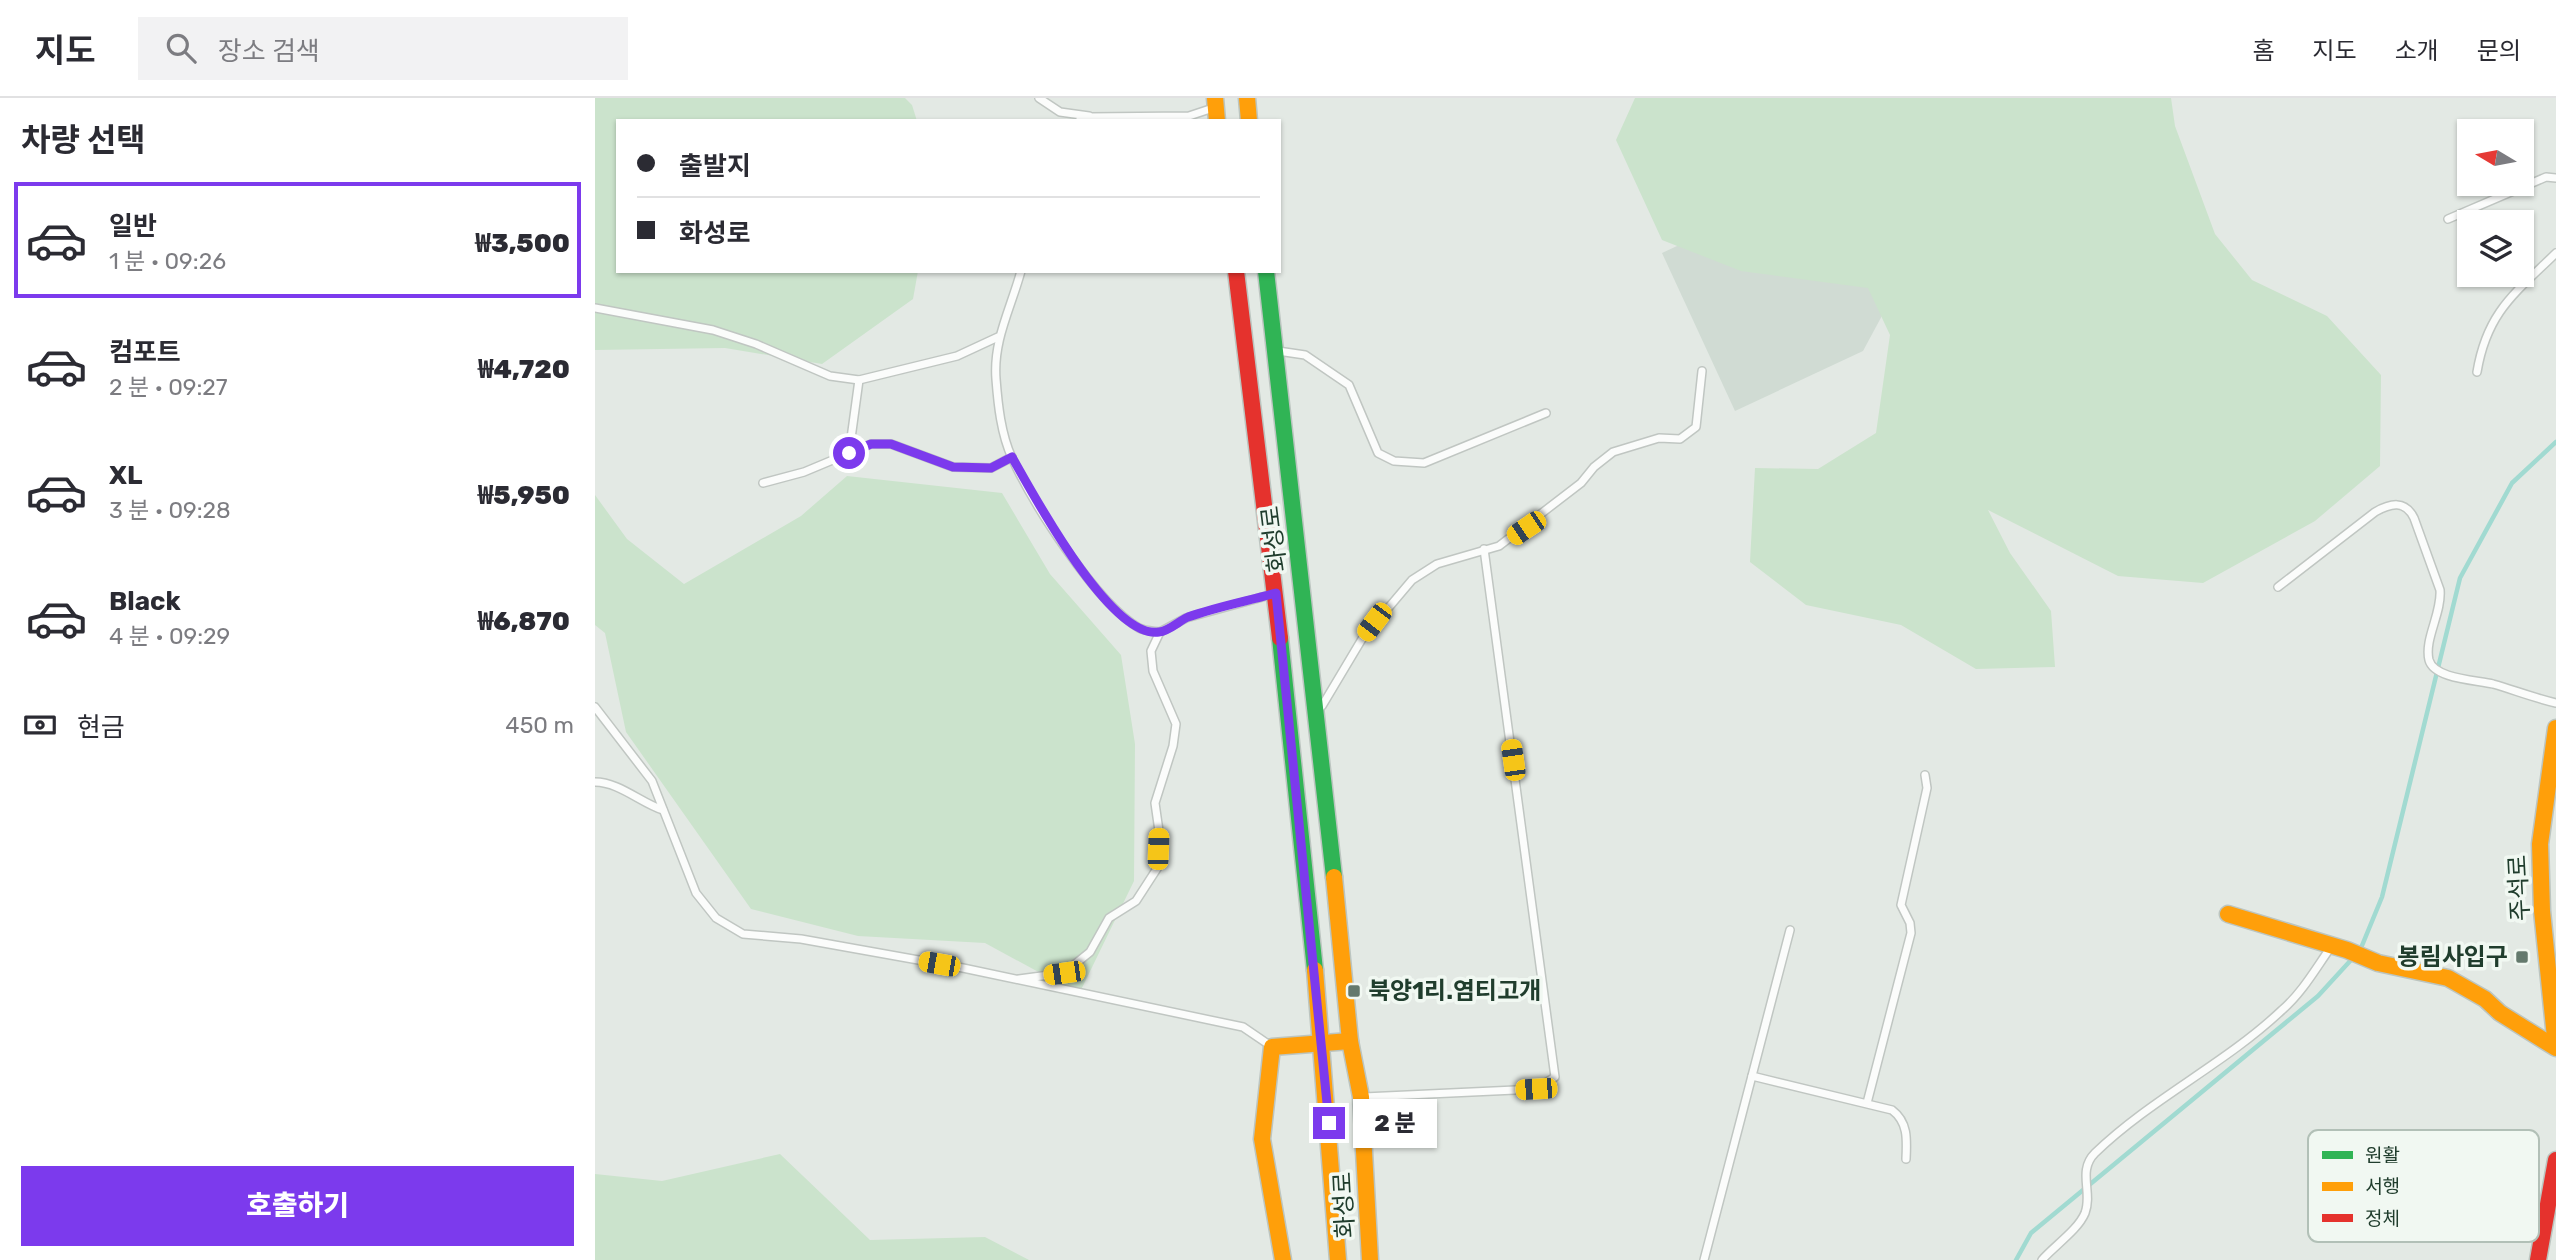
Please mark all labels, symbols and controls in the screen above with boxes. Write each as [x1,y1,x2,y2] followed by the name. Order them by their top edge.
[138,17,628,80] search box
[162,29,200,67] icon: search
[35,31,96,70] text: 지도
[218,36,320,67] text: 장소 검색
[2252,37,2274,65] text: 홈
[2312,37,2357,65] text: 지도
[2395,37,2439,65] text: 소개
[2477,37,2521,65] text: 문의
[2457,119,2534,196] north arrow
[2457,119,2534,287] map controls
[21,121,146,159] text: 차량 선택
[679,151,751,182] text: 출발지
[25,209,88,272] icon: car
[2457,210,2534,287] button: layers
[109,211,157,242] text: 일반
[679,218,751,249] text: 화성로
[475,228,570,259] text: ₩3,500
[109,247,226,275] text: 1 분 · 09:26
[25,335,88,398] icon: car
[109,337,181,368] text: 컴포트
[478,354,570,385] text: ₩4,720
[109,373,228,401] text: 2 분 · 09:27
[833,437,865,469] route start
[109,460,142,491] text: XL
[25,461,88,524] icon: car
[478,480,570,511] text: ₩5,950
[109,496,231,524] text: 3 분 · 09:28
[1256,504,1292,574] street label: 화성로
[1503,508,1550,548] car
[109,586,181,617] text: Black
[25,587,88,650] icon: car
[1353,599,1396,645] car
[478,606,570,637] text: ₩6,870
[109,622,230,650] text: 4 분 · 09:29
[21,706,59,744] icon: cash
[505,711,574,739] text: 450 m
[77,712,125,743] text: 현금
[1500,738,1527,782] car
[1147,828,1170,870] car
[2503,854,2535,922] street label: 주석로
[2398,943,2508,971] place label: 봉림사입구
[2514,949,2530,965] marker: 봉림사입구
[917,950,962,978] car
[1042,960,1087,986] car
[1368,977,1541,1005] place label: 북양1리.염티고개
[1346,983,1362,999] marker: 북양1리.염티고개
[1515,1077,1558,1101] car
[1353,1098,1437,1148] callout: 2 분
[1313,1107,1345,1139] route end
[1374,1109,1416,1137] text: 2 분
[2308,1130,2539,1242] legend
[2365,1144,2400,1167] text: 원활
[21,1166,574,1246] button: 호출하기
[1328,1171,1360,1239] street label: 화성로
[2365,1175,2400,1198] text: 서행
[2365,1207,2400,1230] text: 정체

